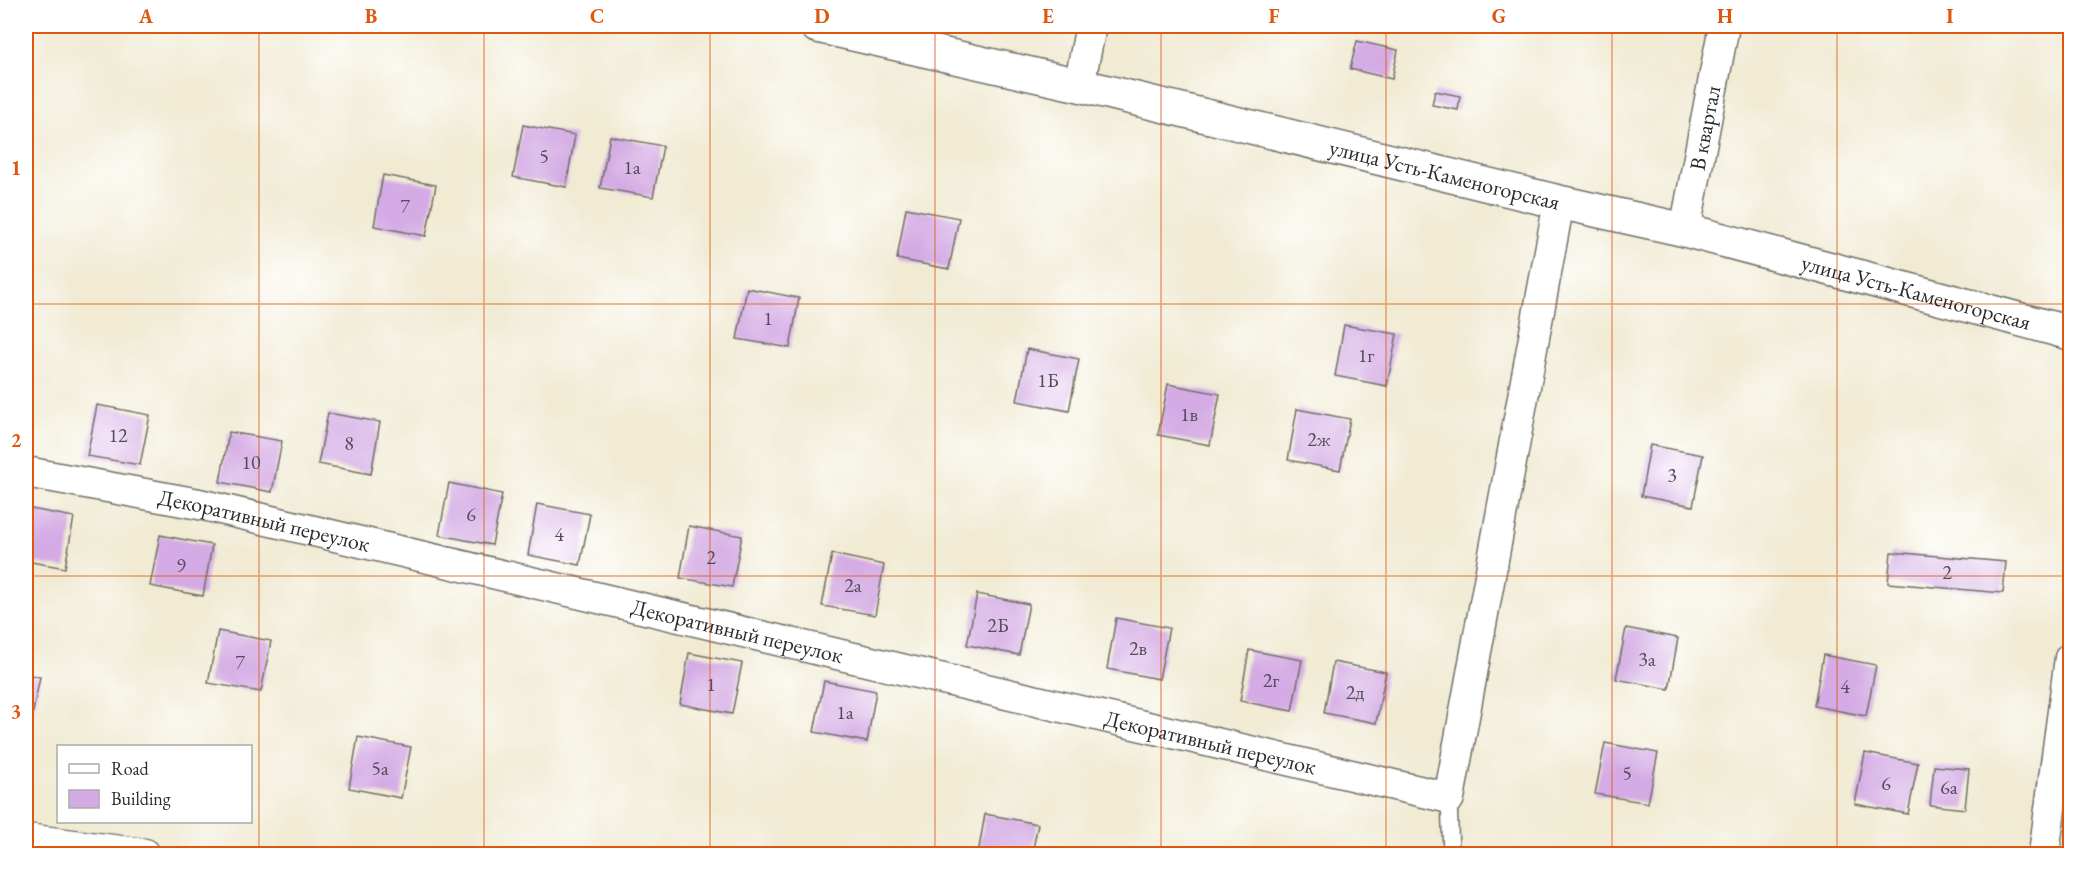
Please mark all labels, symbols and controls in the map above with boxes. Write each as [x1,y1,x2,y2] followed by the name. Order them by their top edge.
[138,3,154,29] text: A
[365,3,377,29] text: B
[590,3,604,29] text: C
[814,3,830,29] text: D
[1042,3,1054,29] text: E
[1269,3,1280,29] text: F
[1492,3,1506,29] text: G
[1717,3,1733,29] text: H
[1946,3,1954,29] text: I
[1683,83,1727,173] street label: В квартал
[1326,133,1563,217] street label: улица Усть-Каменогорская
[539,143,549,169] house number: 5
[623,154,641,180] house number: 1а
[11,155,21,181] text: 1
[400,193,410,219] house number: 7
[1798,248,2034,337] street label: улица Усть-Каменогорская
[763,305,773,331] house number: 1
[1358,342,1374,368] house number: 1г
[1037,367,1059,393] house number: 1Б
[1180,401,1198,427] house number: 1в
[108,422,128,448] house number: 12
[1307,426,1331,452] house number: 2ж
[11,427,22,453] text: 2
[344,430,354,456] house number: 8
[241,449,261,475] house number: 10
[1667,462,1677,488] house number: 3
[156,483,373,559] street label: Декоративный переулок
[466,501,476,527] house number: 6
[554,521,564,547] house number: 4
[706,544,716,570] house number: 2
[176,552,186,578] house number: 9
[1942,559,1952,585] house number: 2
[844,572,862,598] house number: 2а
[629,592,846,670] street label: Декоративный переулок
[987,612,1009,638] house number: 2Б
[1129,635,1147,661] house number: 2в
[1638,646,1656,672] house number: 3а
[235,649,245,675] house number: 7
[1263,667,1279,693] house number: 2г
[706,671,716,697] house number: 1
[1840,673,1850,699] house number: 4
[1346,679,1364,705] house number: 2д
[11,698,21,724] text: 3
[836,699,854,725] house number: 1а
[1102,703,1320,781] street label: Декоративный переулок
[57,745,252,823] legend
[371,755,389,781] house number: 5а
[111,757,150,780] text: Road
[1622,760,1632,786] house number: 5
[1881,770,1891,796] house number: 6
[1940,774,1958,800] house number: 6а
[111,787,171,810] text: Building

